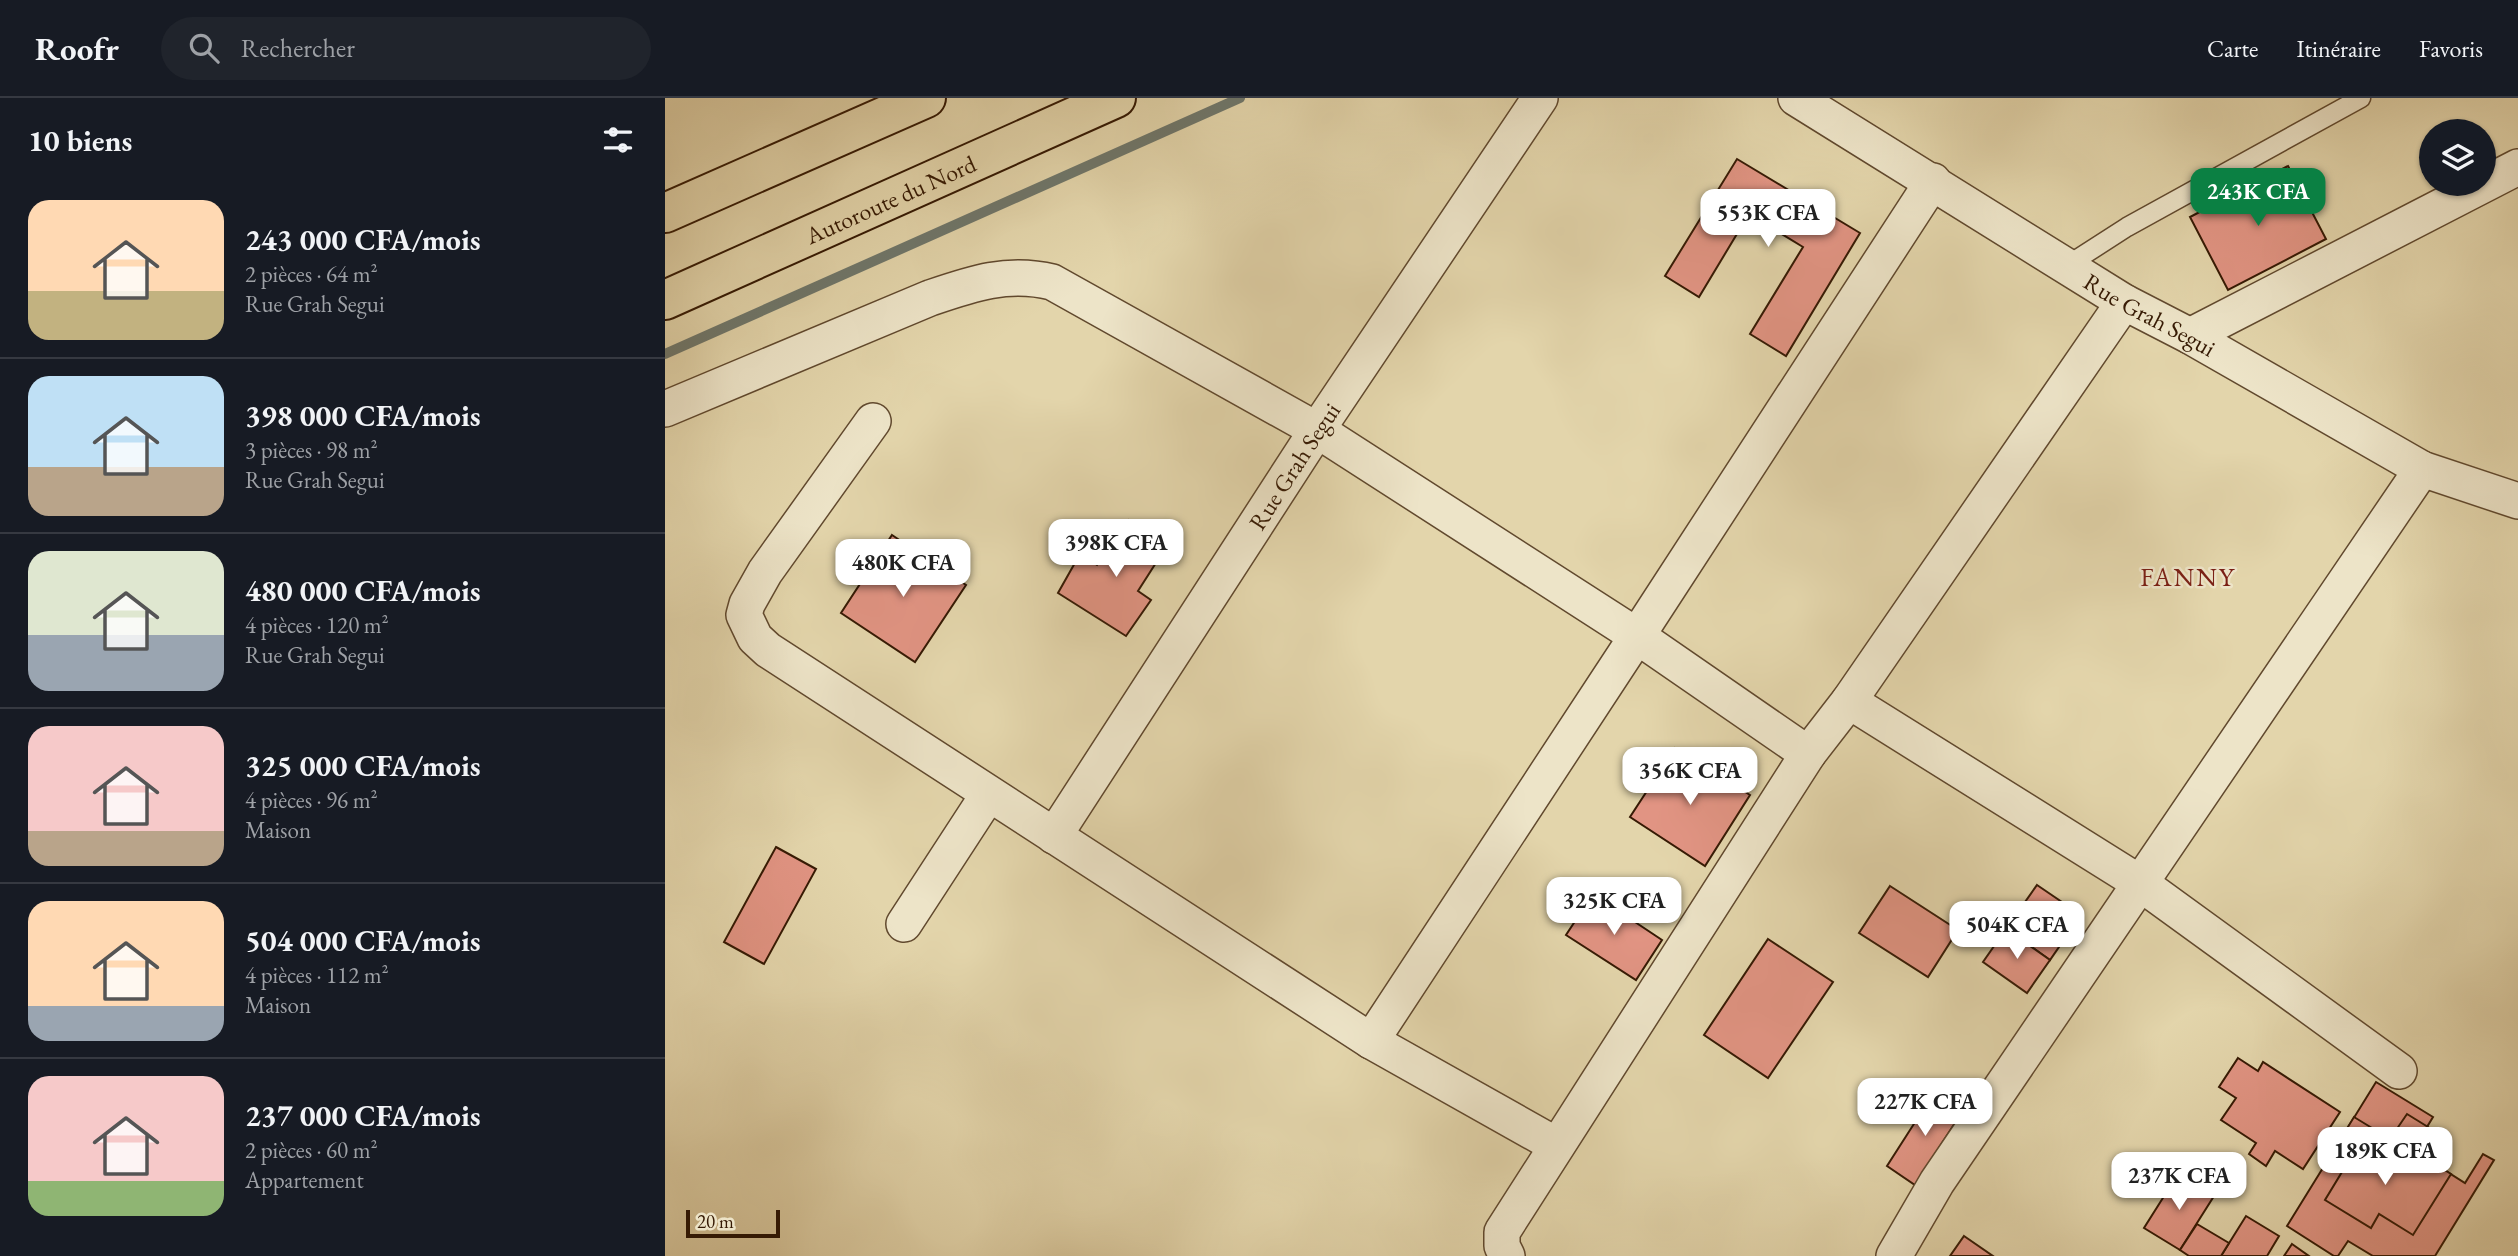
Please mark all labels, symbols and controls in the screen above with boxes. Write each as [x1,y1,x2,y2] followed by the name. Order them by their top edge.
[161,17,651,80] search box
[35,27,119,70] text: Roofr
[185,29,223,67] icon: search
[241,31,355,65] text: Rechercher
[2207,33,2258,64] text: Carte
[2296,33,2381,64] text: Itinéraire
[2419,33,2483,64] text: Favoris
[2419,119,2496,196] map controls
[2419,119,2496,196] button: layers
[28,121,132,160] text: 10 biens
[599,121,637,159] icon: filters
[799,147,981,251] street label: Autoroute du Nord
[2186,169,2330,228] pin: 243K CFA
[2206,176,2310,206] text: 243K CFA
[1696,190,1840,249] pin: 553K CFA
[1716,197,1820,227] text: 553K CFA
[245,220,481,259] text: 243 000 CFA/mois
[84,228,168,312] icon: home
[245,259,378,289] text: 2 pièces · 64 m²
[2078,266,2222,363] street label: Rue Grah Segui
[245,289,385,319] text: Rue Grah Segui
[245,396,481,435] text: 398 000 CFA/mois
[1241,396,1347,535] street label: Rue Grah Segui
[84,404,168,488] icon: home
[245,435,378,465] text: 3 pièces · 98 m²
[245,465,385,495] text: Rue Grah Segui
[1044,519,1188,579] pin: 398K CFA
[1064,527,1168,557] text: 398K CFA
[831,540,975,599] pin: 480K CFA
[851,547,955,577] text: 480K CFA
[2140,560,2236,594] district label: FANNY
[245,571,481,610] text: 480 000 CFA/mois
[84,579,168,663] icon: home
[245,610,389,640] text: 4 pièces · 120 m²
[245,640,385,670] text: Rue Grah Segui
[245,746,481,785] text: 325 000 CFA/mois
[1618,748,1762,807] pin: 356K CFA
[84,754,168,838] icon: home
[1638,755,1742,785] text: 356K CFA
[245,785,378,815] text: 4 pièces · 96 m²
[245,815,311,845] text: Maison
[1542,878,1686,937] pin: 325K CFA
[1562,885,1666,915] text: 325K CFA
[1945,902,2089,961] pin: 504K CFA
[1965,909,2069,939] text: 504K CFA
[245,921,481,960] text: 504 000 CFA/mois
[84,929,168,1013] icon: home
[245,960,389,990] text: 4 pièces · 112 m²
[245,990,311,1020] text: Maison
[1853,1079,1997,1138] pin: 227K CFA
[1873,1086,1977,1116] text: 227K CFA
[245,1096,481,1135] text: 237 000 CFA/mois
[84,1104,168,1188] icon: home
[2313,1128,2457,1187] pin: 189K CFA
[245,1135,378,1165] text: 2 pièces · 60 m²
[2333,1135,2437,1165] text: 189K CFA
[2107,1152,2251,1212] pin: 237K CFA
[2127,1160,2231,1190] text: 237K CFA
[245,1165,364,1195] text: Appartement
[686,1207,781,1239] scale bar
[697,1209,734,1234] text: 20 m

